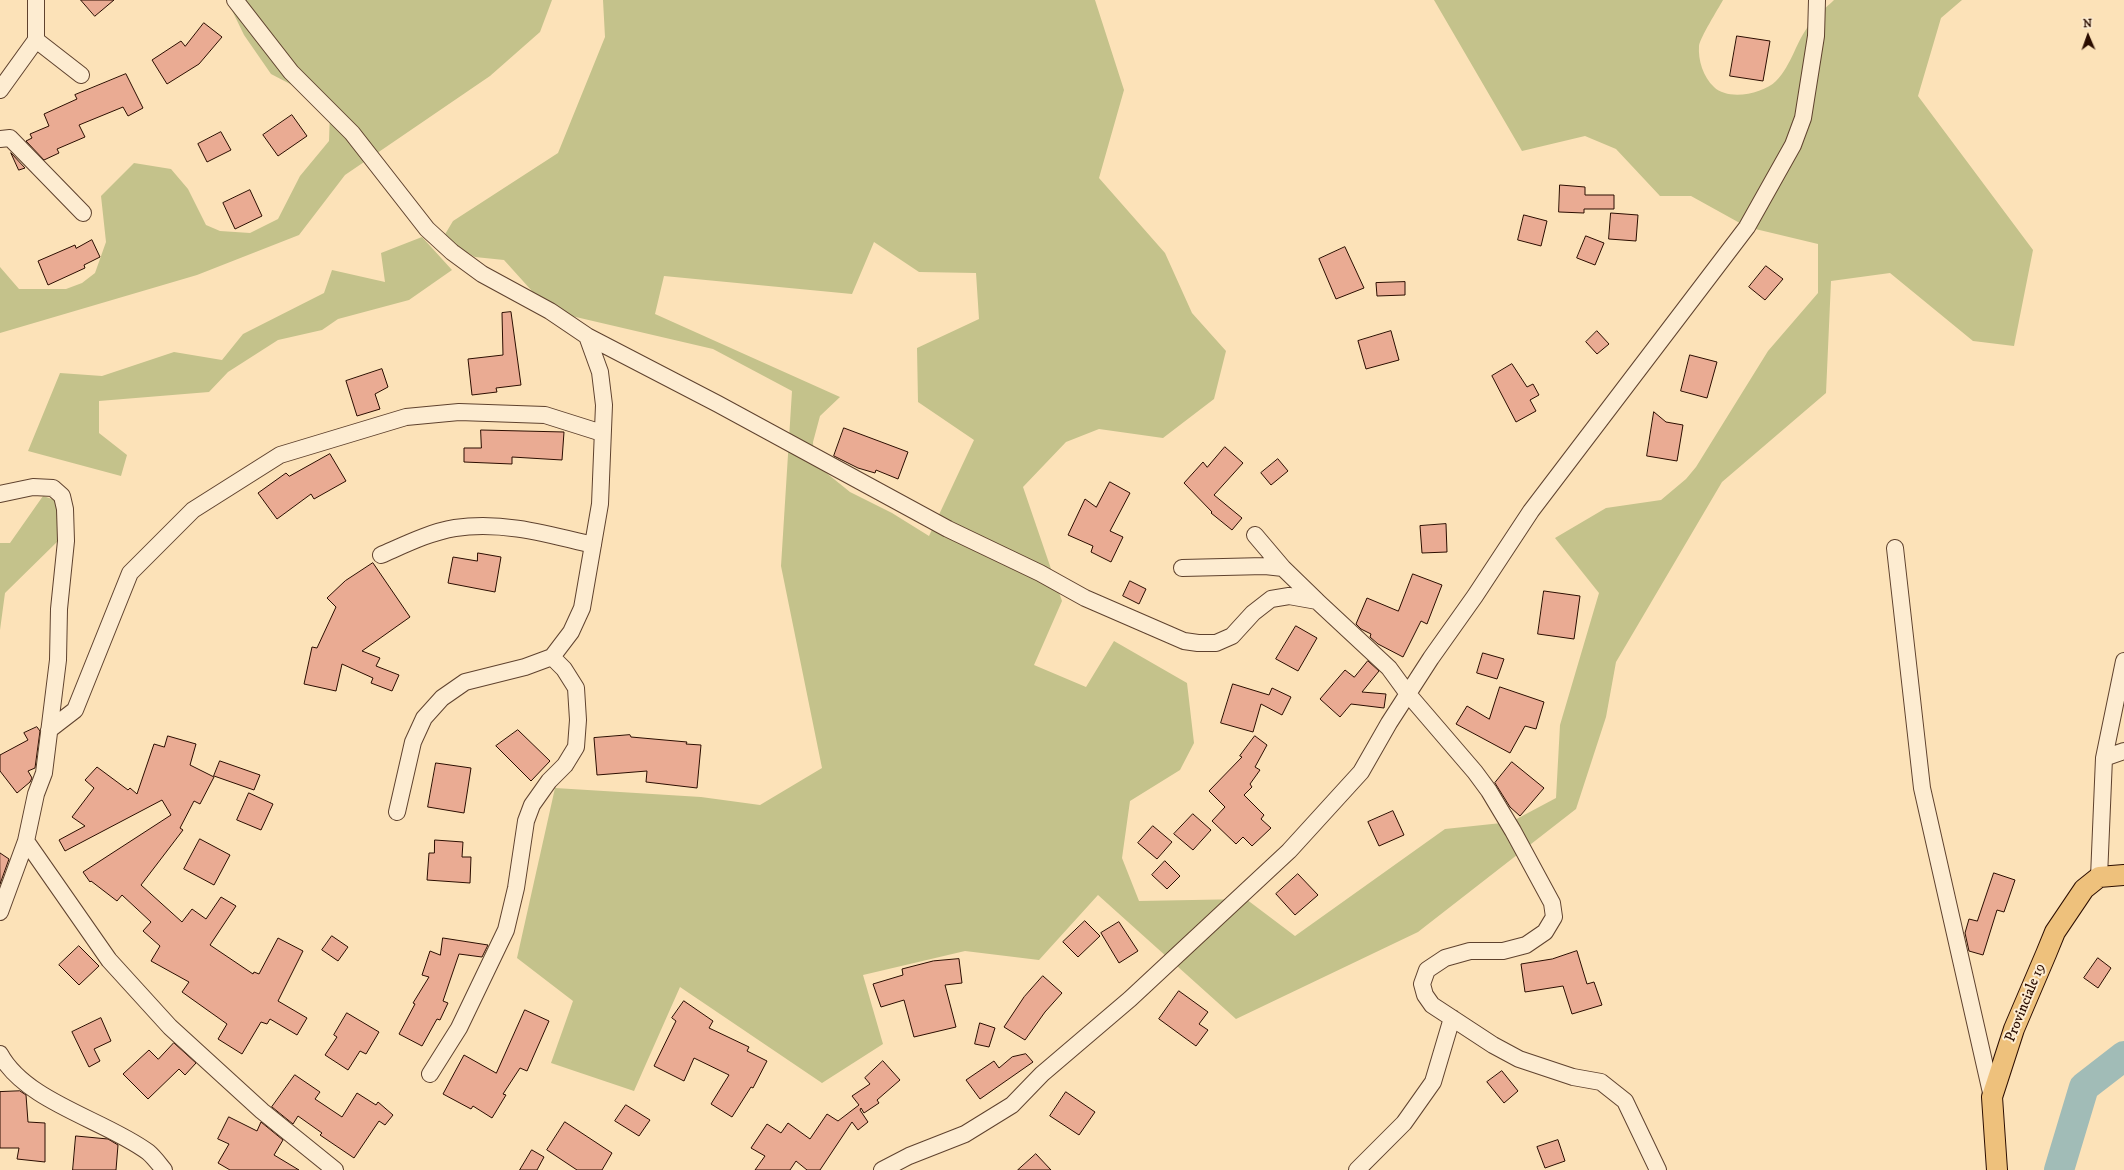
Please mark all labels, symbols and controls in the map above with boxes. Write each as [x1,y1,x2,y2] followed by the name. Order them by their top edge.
[2068,16,2108,56] north arrow
[2083,17,2092,31] text: N
[2002,961,2050,1045] street label: Provinciale 19

